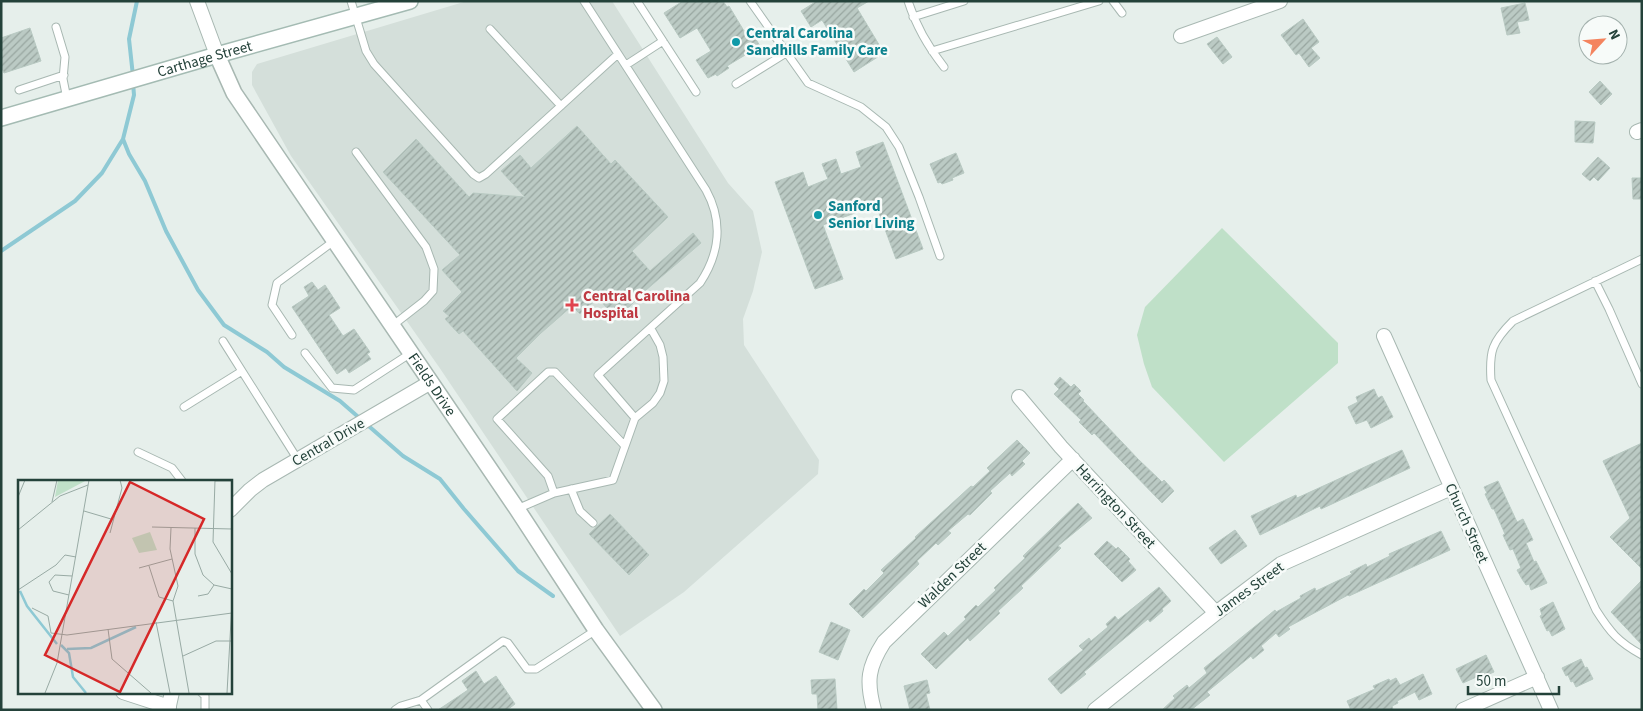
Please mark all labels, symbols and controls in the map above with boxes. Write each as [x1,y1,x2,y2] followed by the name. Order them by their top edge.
[1578,15,1628,65] north arrow
[746,23,888,61] place label: Central Carolina Sandhills Family Care
[1603,26,1625,43] text: N
[155,36,254,83] street label: Carthage Street
[730,36,742,48] marker: Central Carolina Sandhills Family Care
[828,196,915,234] place label: Sanford Senior Living
[812,209,824,221] marker: Sanford Senior Living
[583,286,690,324] place label: Central Carolina Hospital
[565,298,579,312] marker: Central Carolina Hospital
[403,349,461,421] street label: Fields Drive
[288,413,369,472] street label: Central Drive
[1071,459,1160,553] street label: Harrington Street
[18,480,231,694] inset map
[1440,480,1494,567] street label: Church Street
[914,537,991,613] street label: Walden Street
[1210,557,1288,622] street label: James Street
[1468,664,1559,696] scale bar
[1476,671,1506,692] text: 50 m

